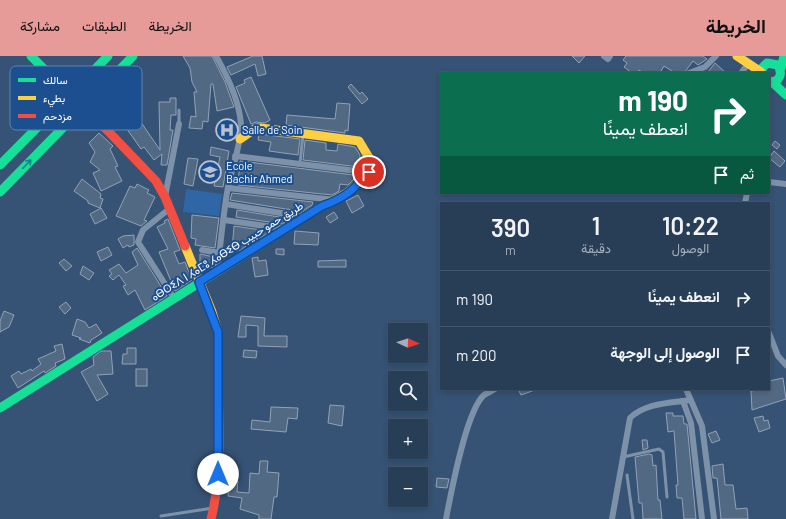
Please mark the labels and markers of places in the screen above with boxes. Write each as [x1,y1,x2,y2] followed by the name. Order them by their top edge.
[214,117,240,143] hospital icon: Salle de Soin
[242,123,302,136] place label: Salle de Soin
[352,155,386,189] pin
[197,159,223,185] school or university icon: Ecole Bachir Ahmed
[226,159,293,185] place label: Ecole Bachir Ahmed

